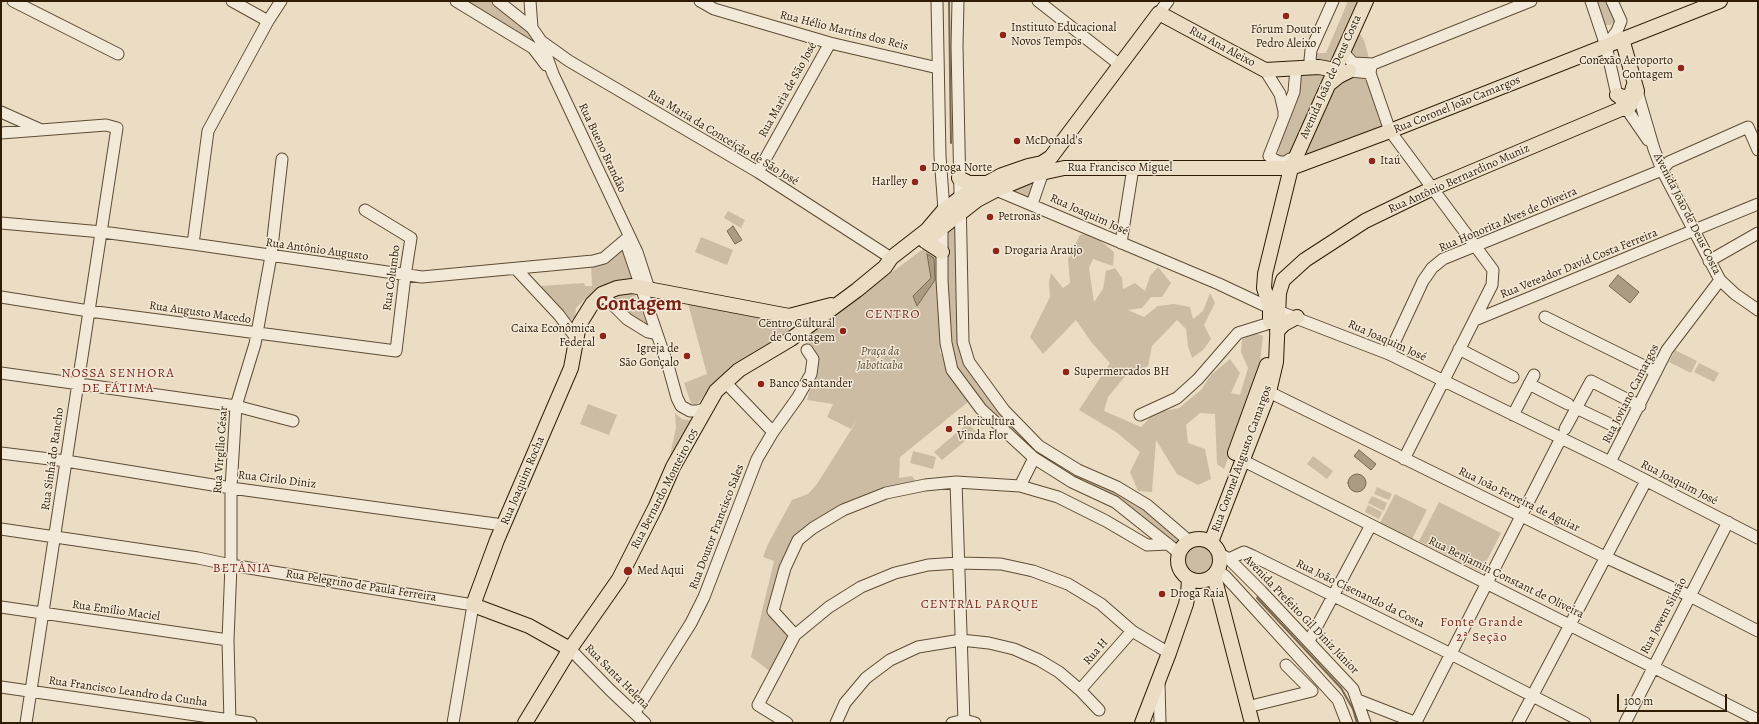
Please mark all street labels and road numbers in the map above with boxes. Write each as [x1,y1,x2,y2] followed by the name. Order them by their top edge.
[778,8,910,54] street label: Rua Hélio Martins dos Reis
[1297,13,1365,141] street label: Avenida João de Deus Costa
[1187,24,1257,70] street label: Rua Ana Aleixo
[756,40,820,140] street label: Rua Maria de São José
[1391,73,1523,137] street label: Rua Coronel João Camargos
[645,87,801,189] street label: Rua Maria da Conceição de São José
[575,101,629,195] street label: Rua Bueno Brandão
[1386,141,1532,217] street label: Rua Antônio Bernardino Muniz
[1650,151,1724,277] street label: Avenida João de Deus Costa
[1068,161,1172,175] street label: Rua Francisco Miguel
[1437,184,1579,256] street label: Rua Honorita Alves de Oliveira
[1047,191,1131,239] street label: Rua Joaquim José
[1498,226,1660,302] street label: Rua Vereador David Costa Ferreira
[265,236,369,264] street label: Rua Antônio Augusto
[380,244,404,312] street label: Rua Columbo
[148,299,252,327] street label: Rua Augusto Macedo
[1345,317,1429,365] street label: Rua Joaquim José
[1600,342,1662,446] street label: Rua Joviano Camargos
[1209,384,1275,534] street label: Rua Coronel Augusto Camargos
[211,406,231,494] street label: Rua Virgílio César
[39,407,67,511] street label: Rua Sinhá do Rancho
[628,426,702,552] street label: Rua Bernardo Monteiro 105
[498,435,548,527] street label: Rua Joaquim Rocha
[1638,457,1720,509] street label: Rua Joaquim José
[686,462,748,592] street label: Rua Doutor Francisco Sales
[1456,464,1582,536] street label: Rua João Ferreira de Aguiar
[237,468,317,492] street label: Rua Cirilo Diniz
[1426,534,1586,622] street label: Rua Benjamin Constant de Oliveira
[1240,553,1362,677] street label: Avenida Prefeito Gil Diniz Júnior
[1293,557,1427,631] street label: Rua João Cisenando da Costa
[285,567,437,605] street label: Rua Pelegrino de Paula Ferreira
[1638,575,1690,657] street label: Rua Jovem Simão
[71,598,161,624] street label: Rua Emílio Maciel
[1081,636,1111,668] street label: Rua H
[581,641,653,713] street label: Rua Santa Helena
[48,674,208,710] street label: Rua Francisco Leandro da Cunha

